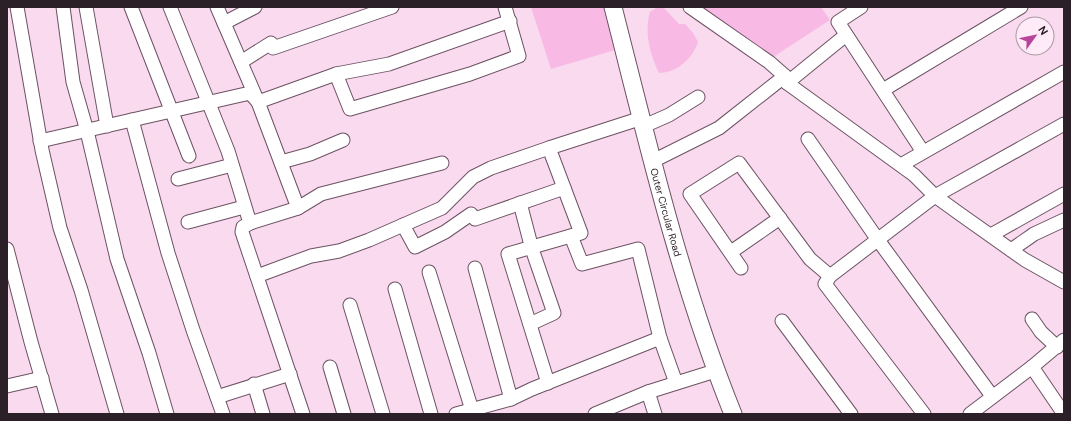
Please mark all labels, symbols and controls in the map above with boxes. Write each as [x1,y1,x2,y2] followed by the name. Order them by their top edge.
[1015,16,1055,56] north arrow
[1035,23,1051,38] text: N
[647,167,684,258] street label: Outer Circular Road

